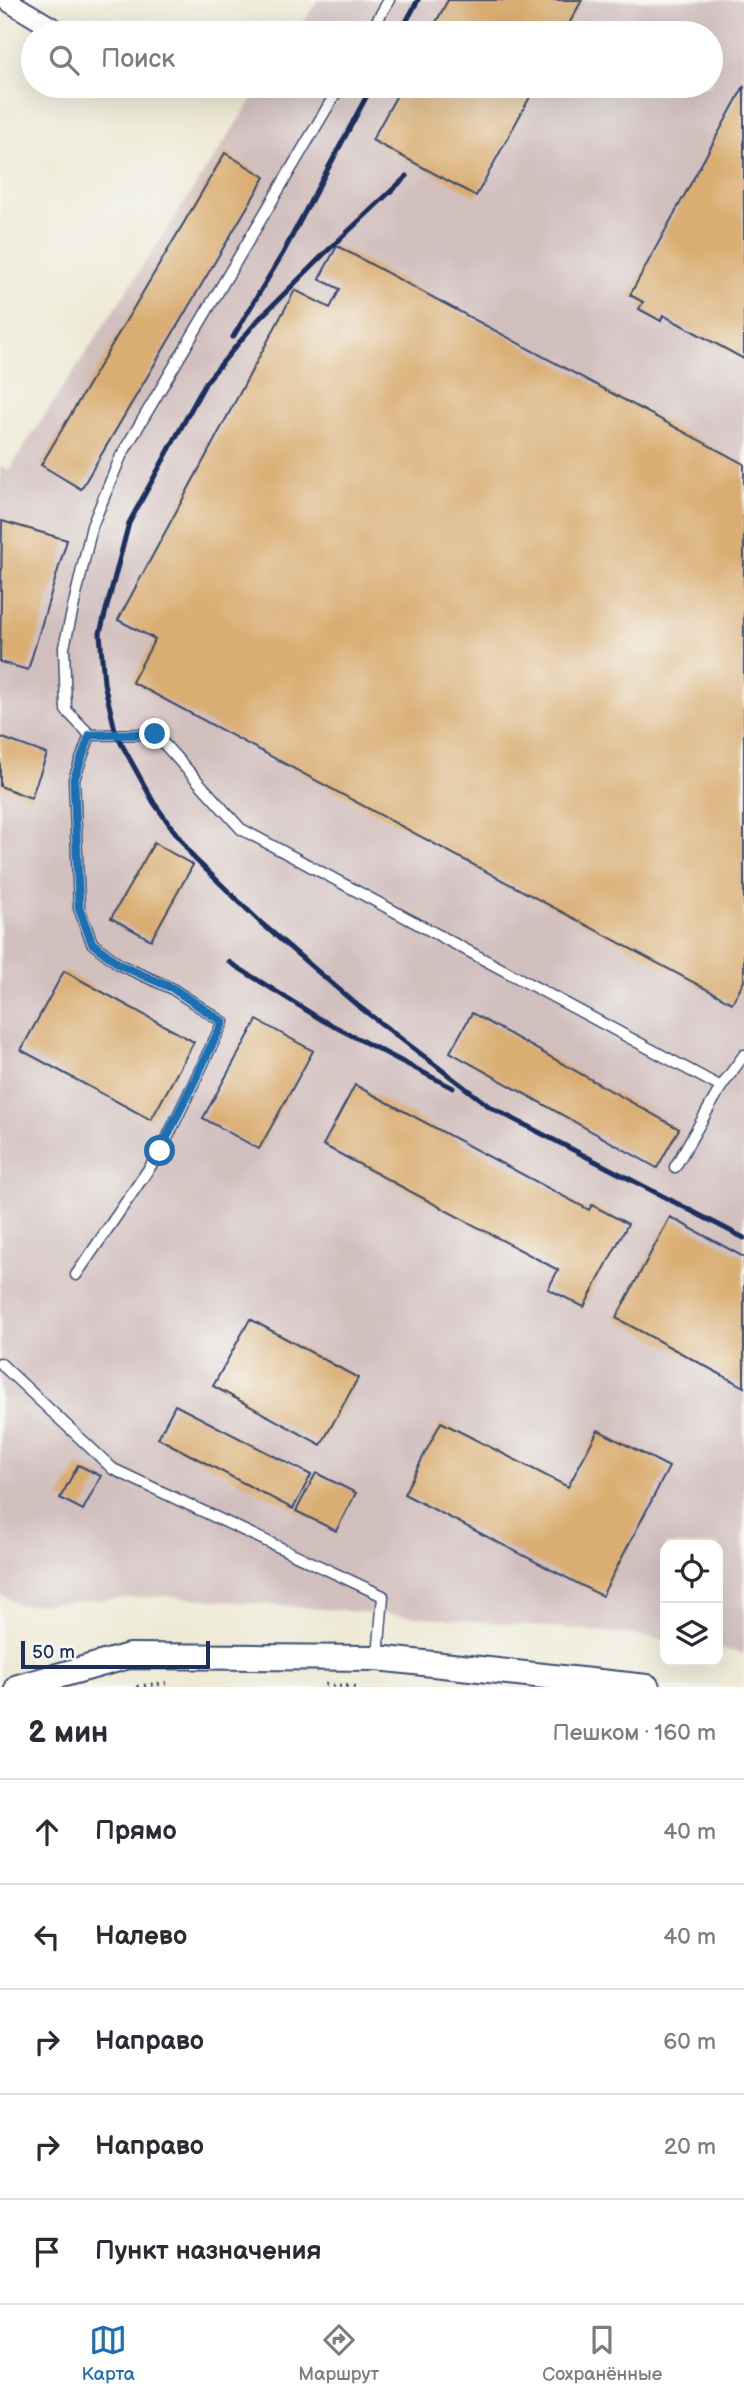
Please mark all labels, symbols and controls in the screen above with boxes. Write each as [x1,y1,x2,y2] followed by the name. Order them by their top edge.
[21,21,723,98] search box
[45,41,83,79] icon: search
[101,44,175,75] text: Поиск
[139,718,170,749] route end
[144,1135,175,1166] route start
[660,1540,723,1666] map controls
[660,1540,723,1603] button: locate
[660,1603,723,1666] button: layers
[21,1638,210,1670] scale bar
[32,1641,75,1664] text: 50 m
[28,1715,108,1751] text: 2 мин
[553,1719,716,1747] text: Пешком · 160 m
[28,1813,66,1851] icon: ahead
[95,1816,177,1847] text: Прямо
[663,1818,716,1846] text: 40 m
[28,1918,66,1956] icon: left
[95,1921,187,1952] text: Налево
[663,1923,716,1951] text: 40 m
[28,2023,66,2061] icon: right
[95,2026,204,2057] text: Направо
[663,2028,716,2056] text: 60 m
[28,2128,66,2166] icon: right
[95,2131,204,2162] text: Направо
[664,2133,716,2161] text: 20 m
[28,2233,66,2271] icon: arrive
[95,2236,321,2267] text: Пункт назначения
[82,2321,135,2386] tab: Карта
[298,2321,379,2386] tab: Маршрут
[542,2321,662,2386] tab: Сохранённые

